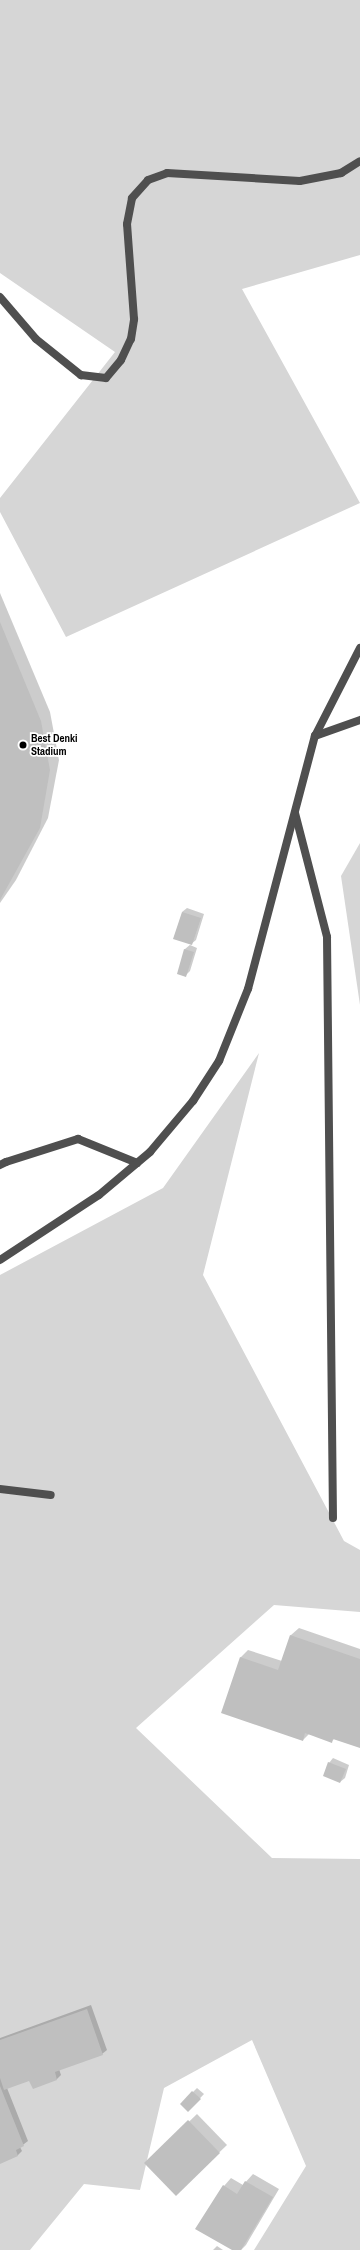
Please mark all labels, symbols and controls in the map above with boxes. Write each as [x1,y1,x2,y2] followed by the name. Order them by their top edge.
[31,732,78,758] place label: Best Denki Stadium
[18,740,28,750] marker: Best Denki Stadium

